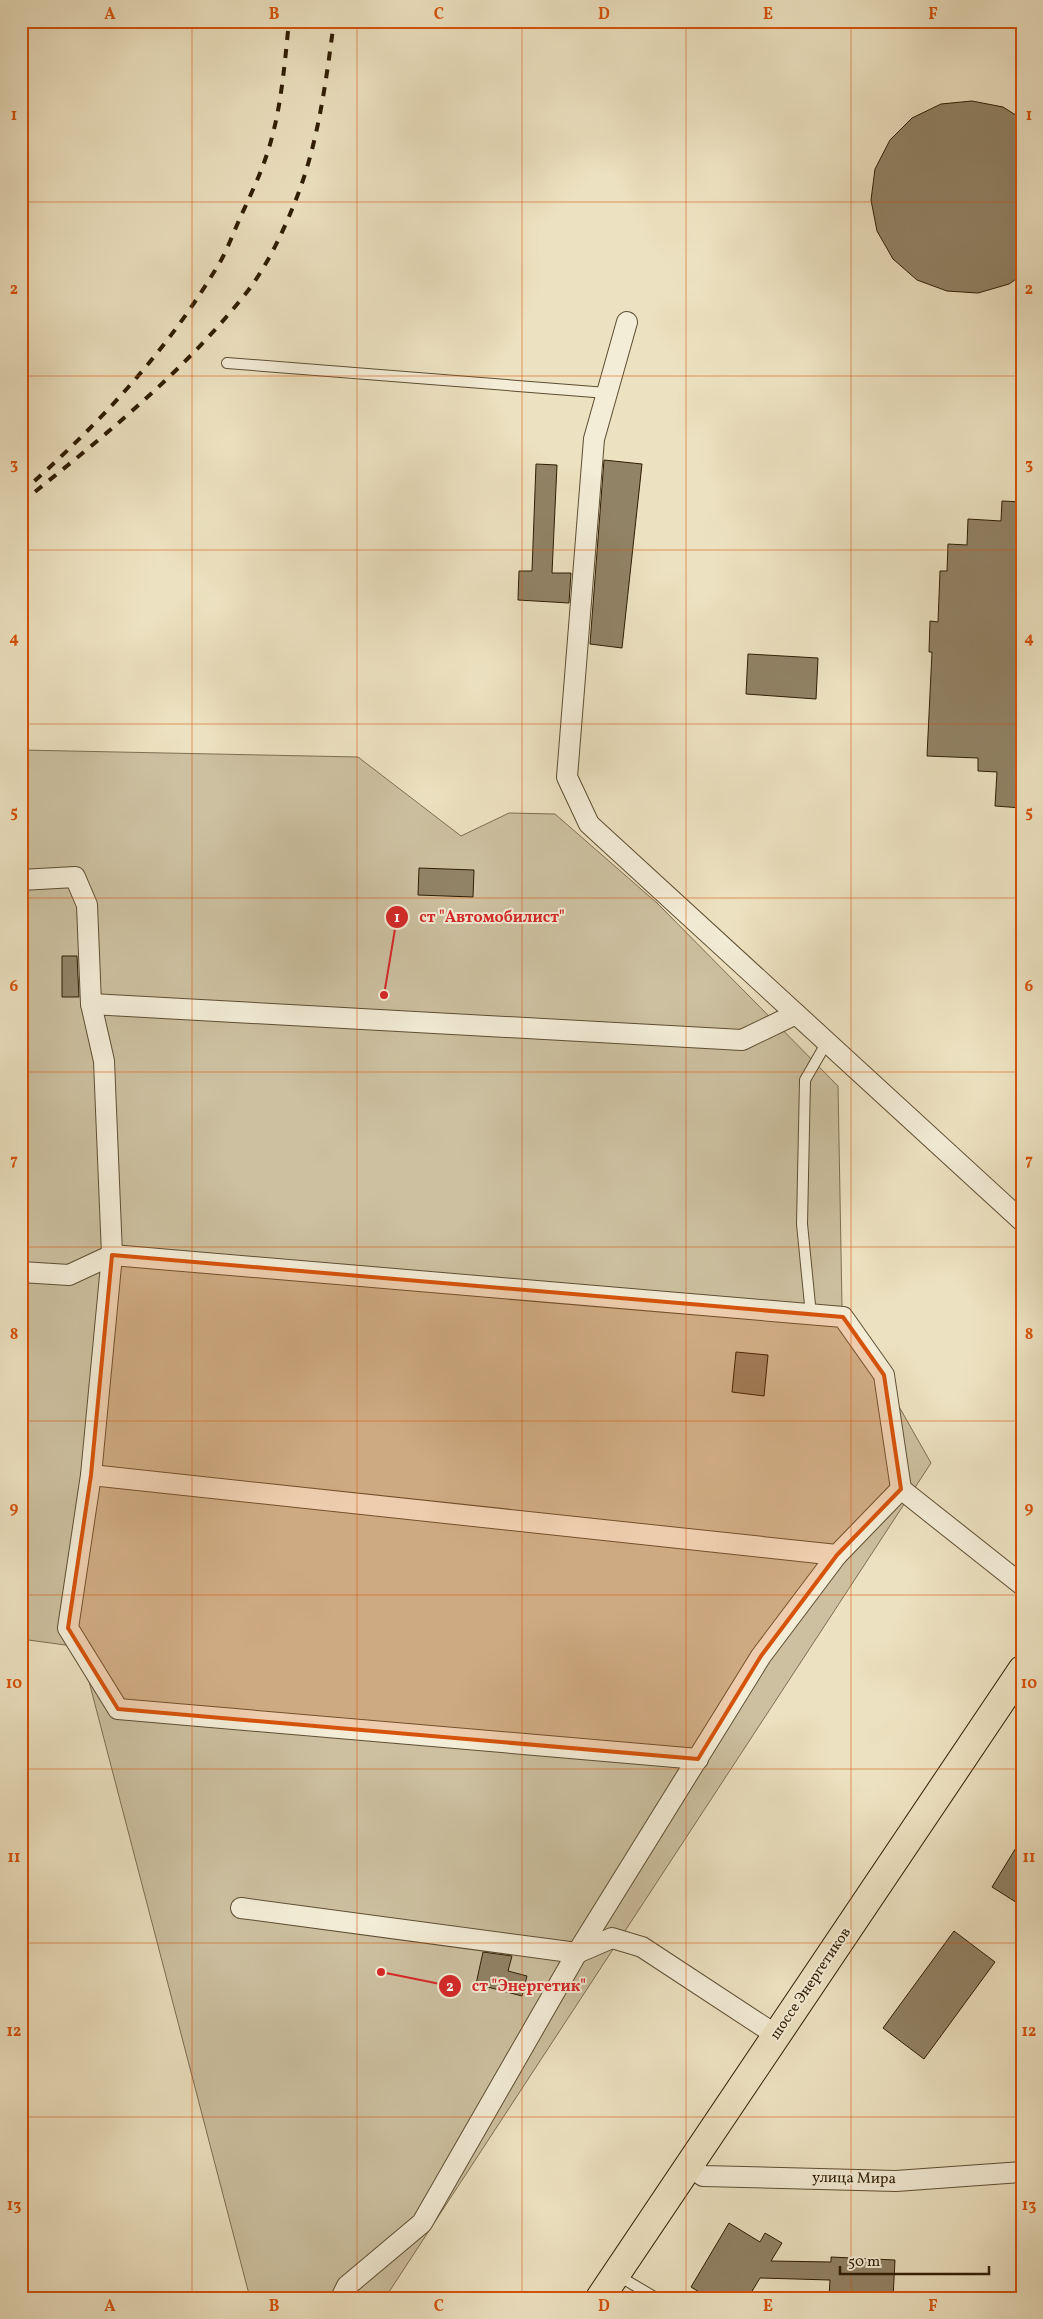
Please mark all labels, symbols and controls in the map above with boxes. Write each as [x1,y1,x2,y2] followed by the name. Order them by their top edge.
[104,4,116,26] text: A
[269,4,280,26] text: B
[434,4,444,26] text: C
[598,4,610,26] text: D
[763,4,773,26] text: E
[928,4,938,26] text: F
[11,105,17,127] text: 1
[1026,105,1032,127] text: 1
[10,279,18,301] text: 2
[1025,279,1033,301] text: 2
[10,454,18,476] text: 3
[1025,454,1033,476] text: 3
[9,628,19,650] text: 4
[1024,628,1034,650] text: 4
[10,802,18,824] text: 5
[1025,802,1033,824] text: 5
[384,901,575,932] callout: ст "Автомобилист"
[419,907,565,929] text: ст "Автомобилист"
[394,908,400,929] text: 1
[10,976,19,998] text: 6
[1025,976,1034,998] text: 6
[10,1150,18,1172] text: 7
[1025,1150,1033,1172] text: 7
[10,1324,18,1346] text: 8
[1025,1324,1033,1346] text: 8
[10,1498,19,1520] text: 9
[1025,1498,1034,1520] text: 9
[6,1673,22,1695] text: 10
[1021,1673,1037,1695] text: 10
[8,1847,20,1869] text: 11
[1023,1847,1035,1869] text: 11
[766,1924,856,2044] street label: шоссе Энергетиков
[437,1970,596,2001] callout: ст "Энергетик"
[472,1976,586,1998] text: ст "Энергетик"
[446,1977,454,1998] text: 2
[7,2021,21,2043] text: 12
[1022,2021,1036,2043] text: 12
[812,2168,896,2190] street label: улица Мира
[7,2195,21,2217] text: 13
[1022,2195,1036,2217] text: 13
[840,2244,989,2276] scale bar
[848,2252,880,2273] text: 50 m
[104,2296,116,2318] text: A
[269,2296,280,2318] text: B
[434,2296,444,2318] text: C
[598,2296,610,2318] text: D
[763,2296,773,2318] text: E
[928,2296,938,2318] text: F

